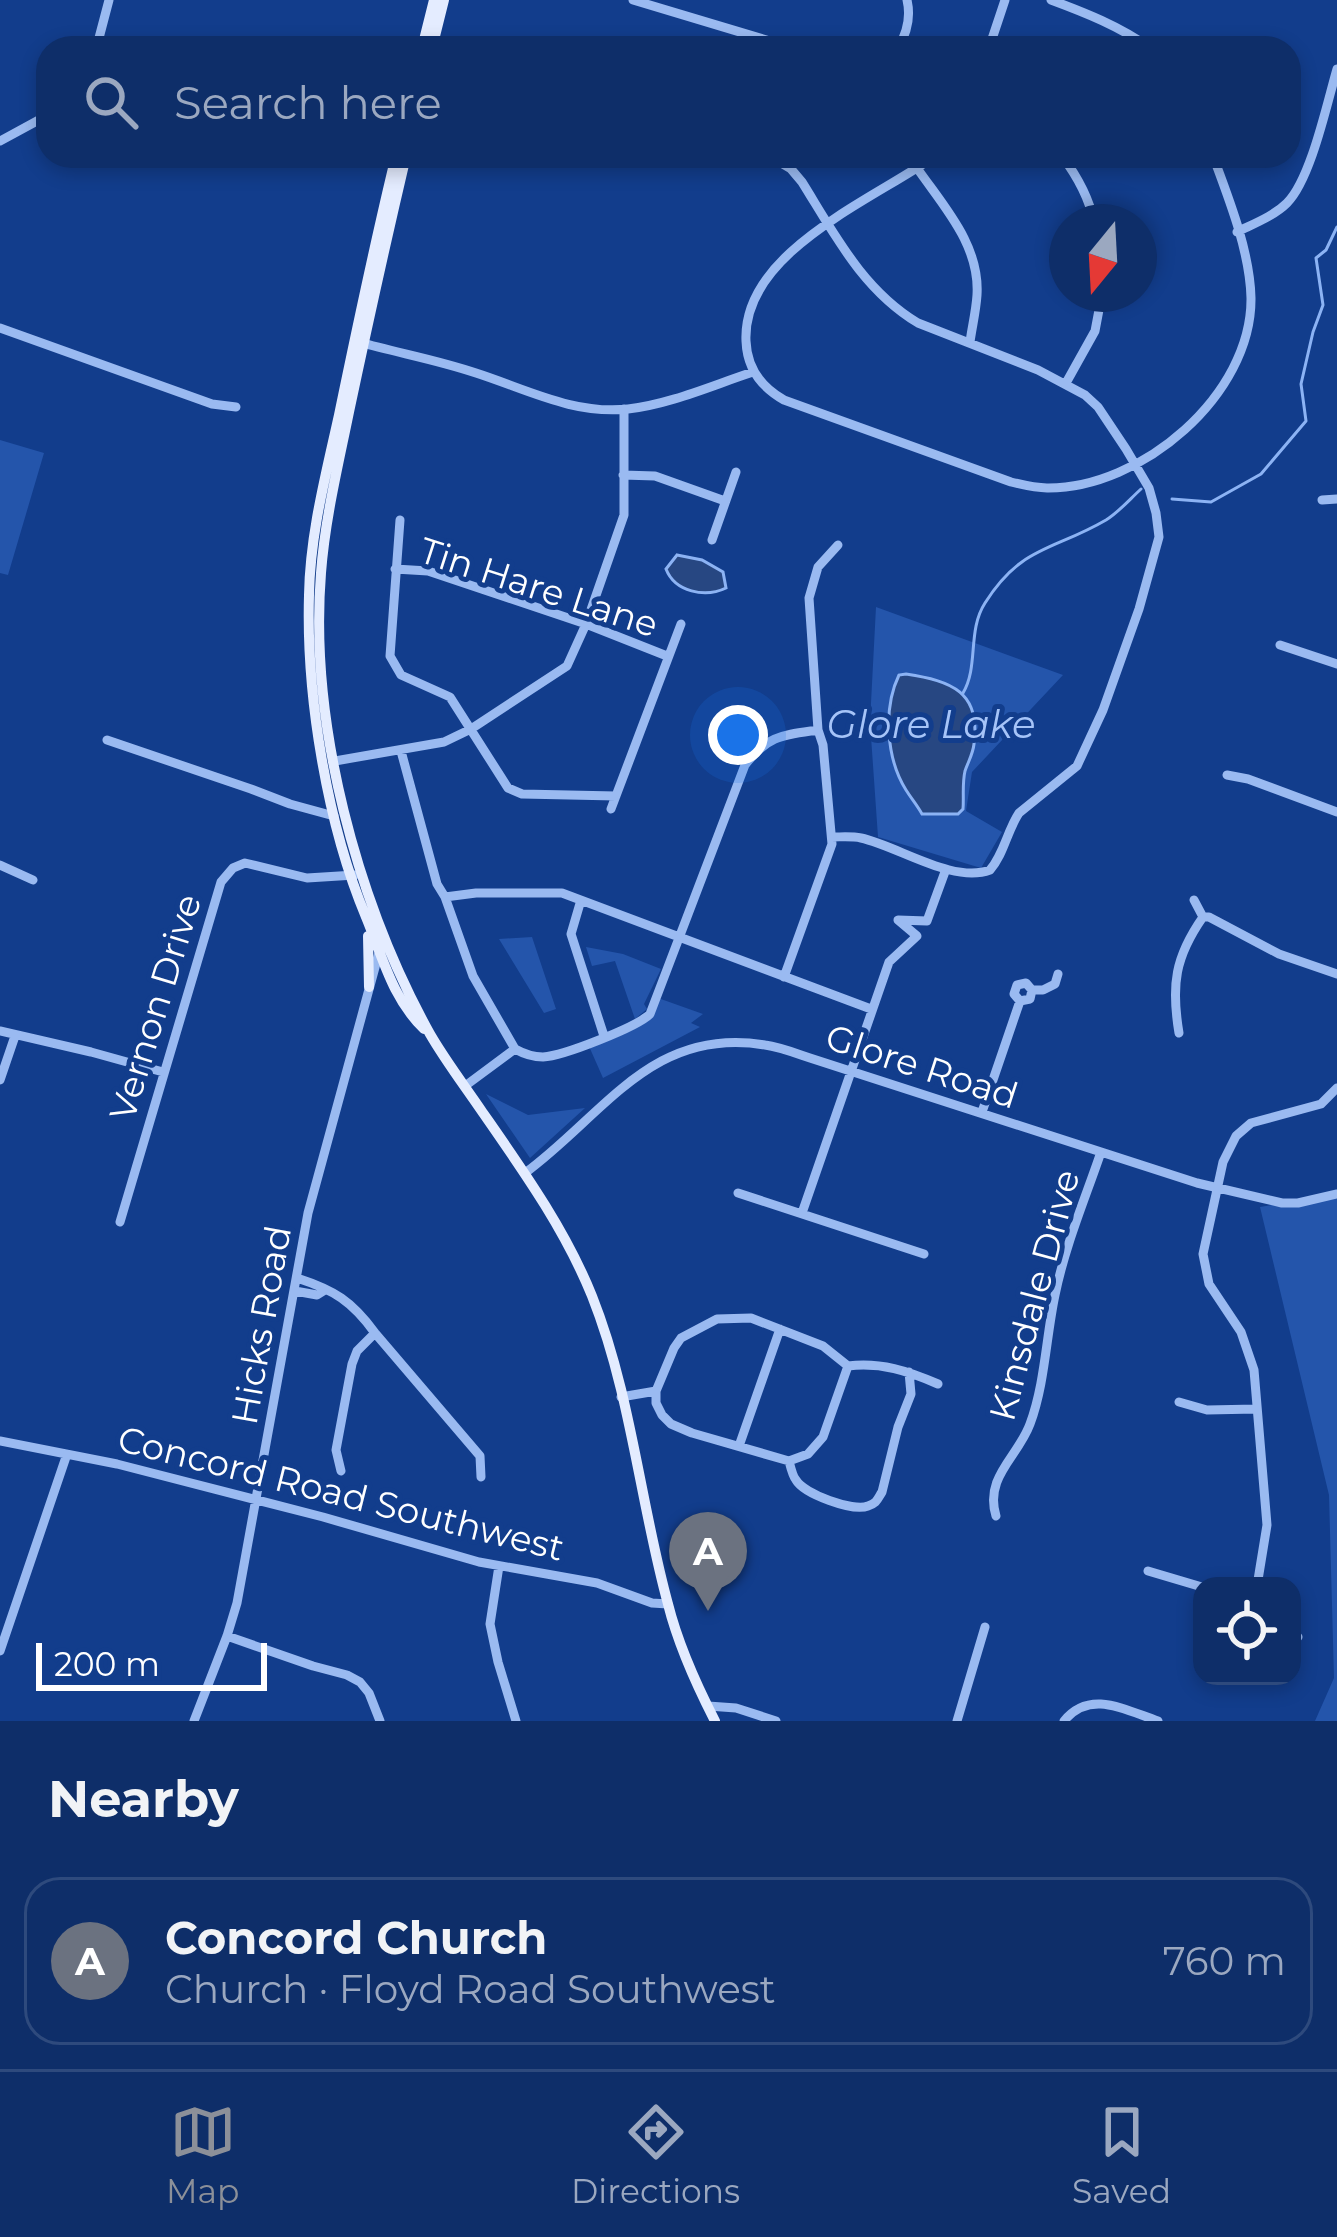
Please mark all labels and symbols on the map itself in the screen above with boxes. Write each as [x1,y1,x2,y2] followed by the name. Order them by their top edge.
[1049,204,1157,312] north arrow
[414,528,664,646] street label: Tin Hare Lane
[826,700,1036,748] water label: Glore Lake
[708,705,768,765] your location
[100,889,210,1125] street label: Vernon Drive
[820,1014,1024,1118] street label: Glore Road
[979,1165,1089,1425] street label: Kinsdale Drive
[222,1222,300,1428] street label: Hicks Road
[113,1416,569,1570] street label: Concord Road Southwest
[669,1512,747,1611] pin: A
[36,1637,267,1690] scale bar

